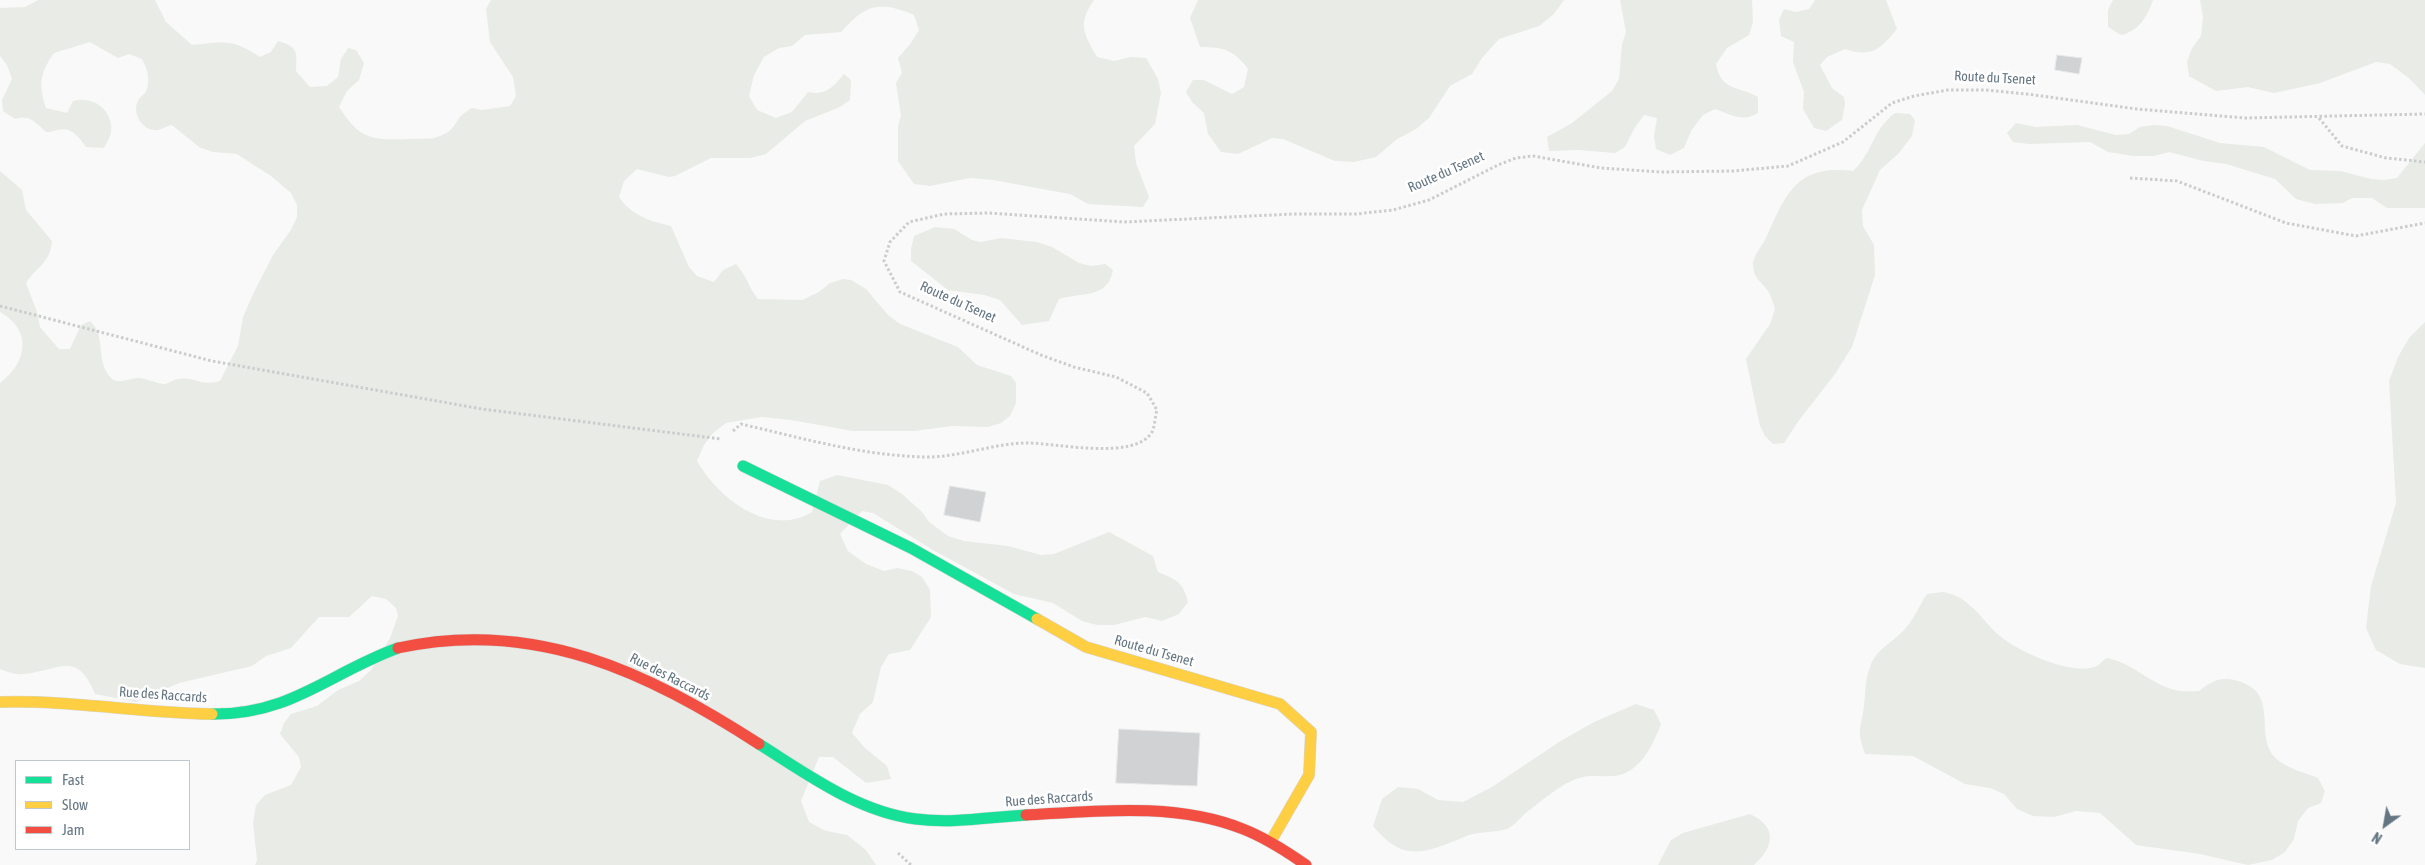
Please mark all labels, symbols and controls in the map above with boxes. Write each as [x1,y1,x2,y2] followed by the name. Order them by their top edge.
[1954,67,2036,89] street label: Route du Tsenet
[1405,148,1487,196] street label: Route du Tsenet
[917,278,999,326] street label: Route du Tsenet
[1112,632,1196,670] street label: Route du Tsenet
[627,650,713,704] street label: Rue des Raccards
[119,684,207,706] street label: Rue des Raccards
[15,760,190,850] legend
[62,771,84,788] text: Fast
[1005,788,1093,810] street label: Rue des Raccards
[62,796,88,813] text: Slow
[2360,800,2410,850] north arrow
[62,821,85,838] text: Jam
[2369,829,2385,847] text: N

